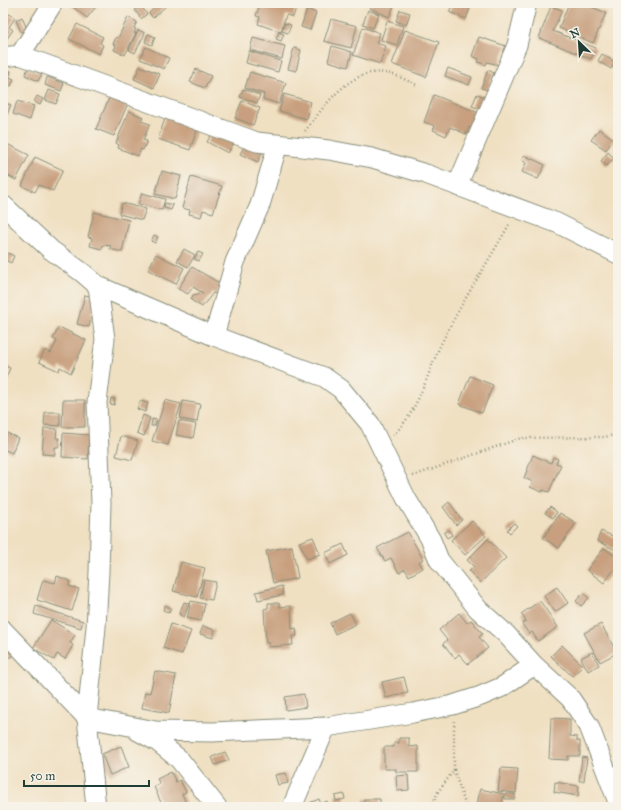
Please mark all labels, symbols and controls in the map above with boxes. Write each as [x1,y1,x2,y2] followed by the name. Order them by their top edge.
[559,22,599,62] north arrow
[568,25,583,41] text: N
[24,762,149,788] scale bar
[30,769,55,783] text: 50 m

